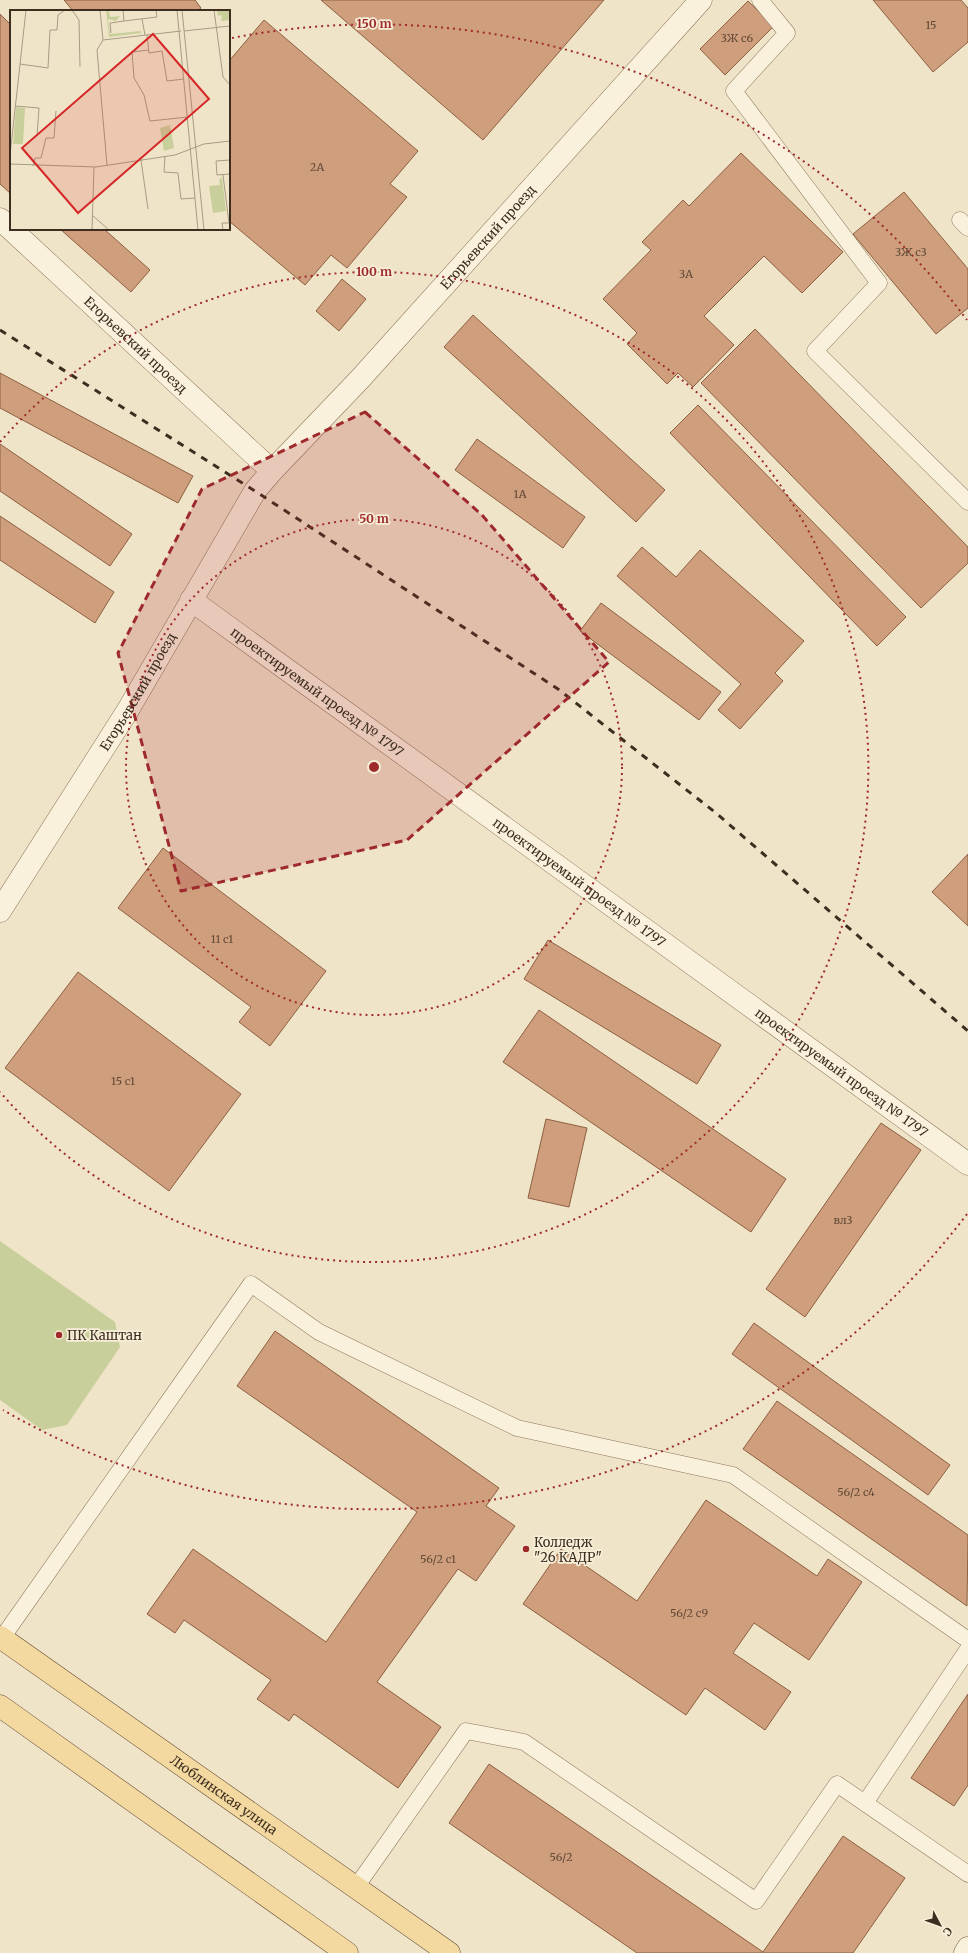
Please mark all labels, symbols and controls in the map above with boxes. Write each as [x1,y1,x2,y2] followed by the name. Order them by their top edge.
[10,10,230,230] inset map
[357,16,392,31] text: 150 m
[925,18,937,32] house number: 15
[721,31,754,45] house number: 3Ж с6
[310,160,324,174] house number: 2А
[436,181,539,293] street label: Егорьевский проезд
[895,245,927,259] house number: 3Ж с3
[356,264,392,279] text: 100 m
[679,267,693,281] house number: 3А
[81,293,191,397] street label: Егорьевский проезд
[514,487,527,501] house number: 1А
[359,511,389,526] text: 50 m
[227,623,408,760] street label: проектируемый проезд № 1797
[96,630,180,754] street label: Егорьевский проезд
[367,760,381,774] centre of rings
[490,814,670,951] street label: проектируемый проезд № 1797
[211,932,233,946] house number: 11 с1
[752,1004,932,1141] street label: проектируемый проезд № 1797
[111,1074,135,1088] house number: 15 с1
[833,1213,853,1227] house number: вл3
[67,1327,142,1344] place label: ПК Каштан
[54,1330,64,1340] marker: ПК Каштан
[837,1485,875,1499] house number: 56/2 с4
[534,1534,602,1566] place label: Колледж "26 КАДР"
[521,1544,531,1554] marker: Колледж "26 КАДР"
[420,1552,456,1566] house number: 56/2 с1
[670,1606,708,1620] house number: 56/2 с9
[167,1751,281,1838] street label: Люблинская улица
[549,1850,573,1864] house number: 56/2
[920,1905,960,1945] north arrow
[940,1924,955,1939] text: С

